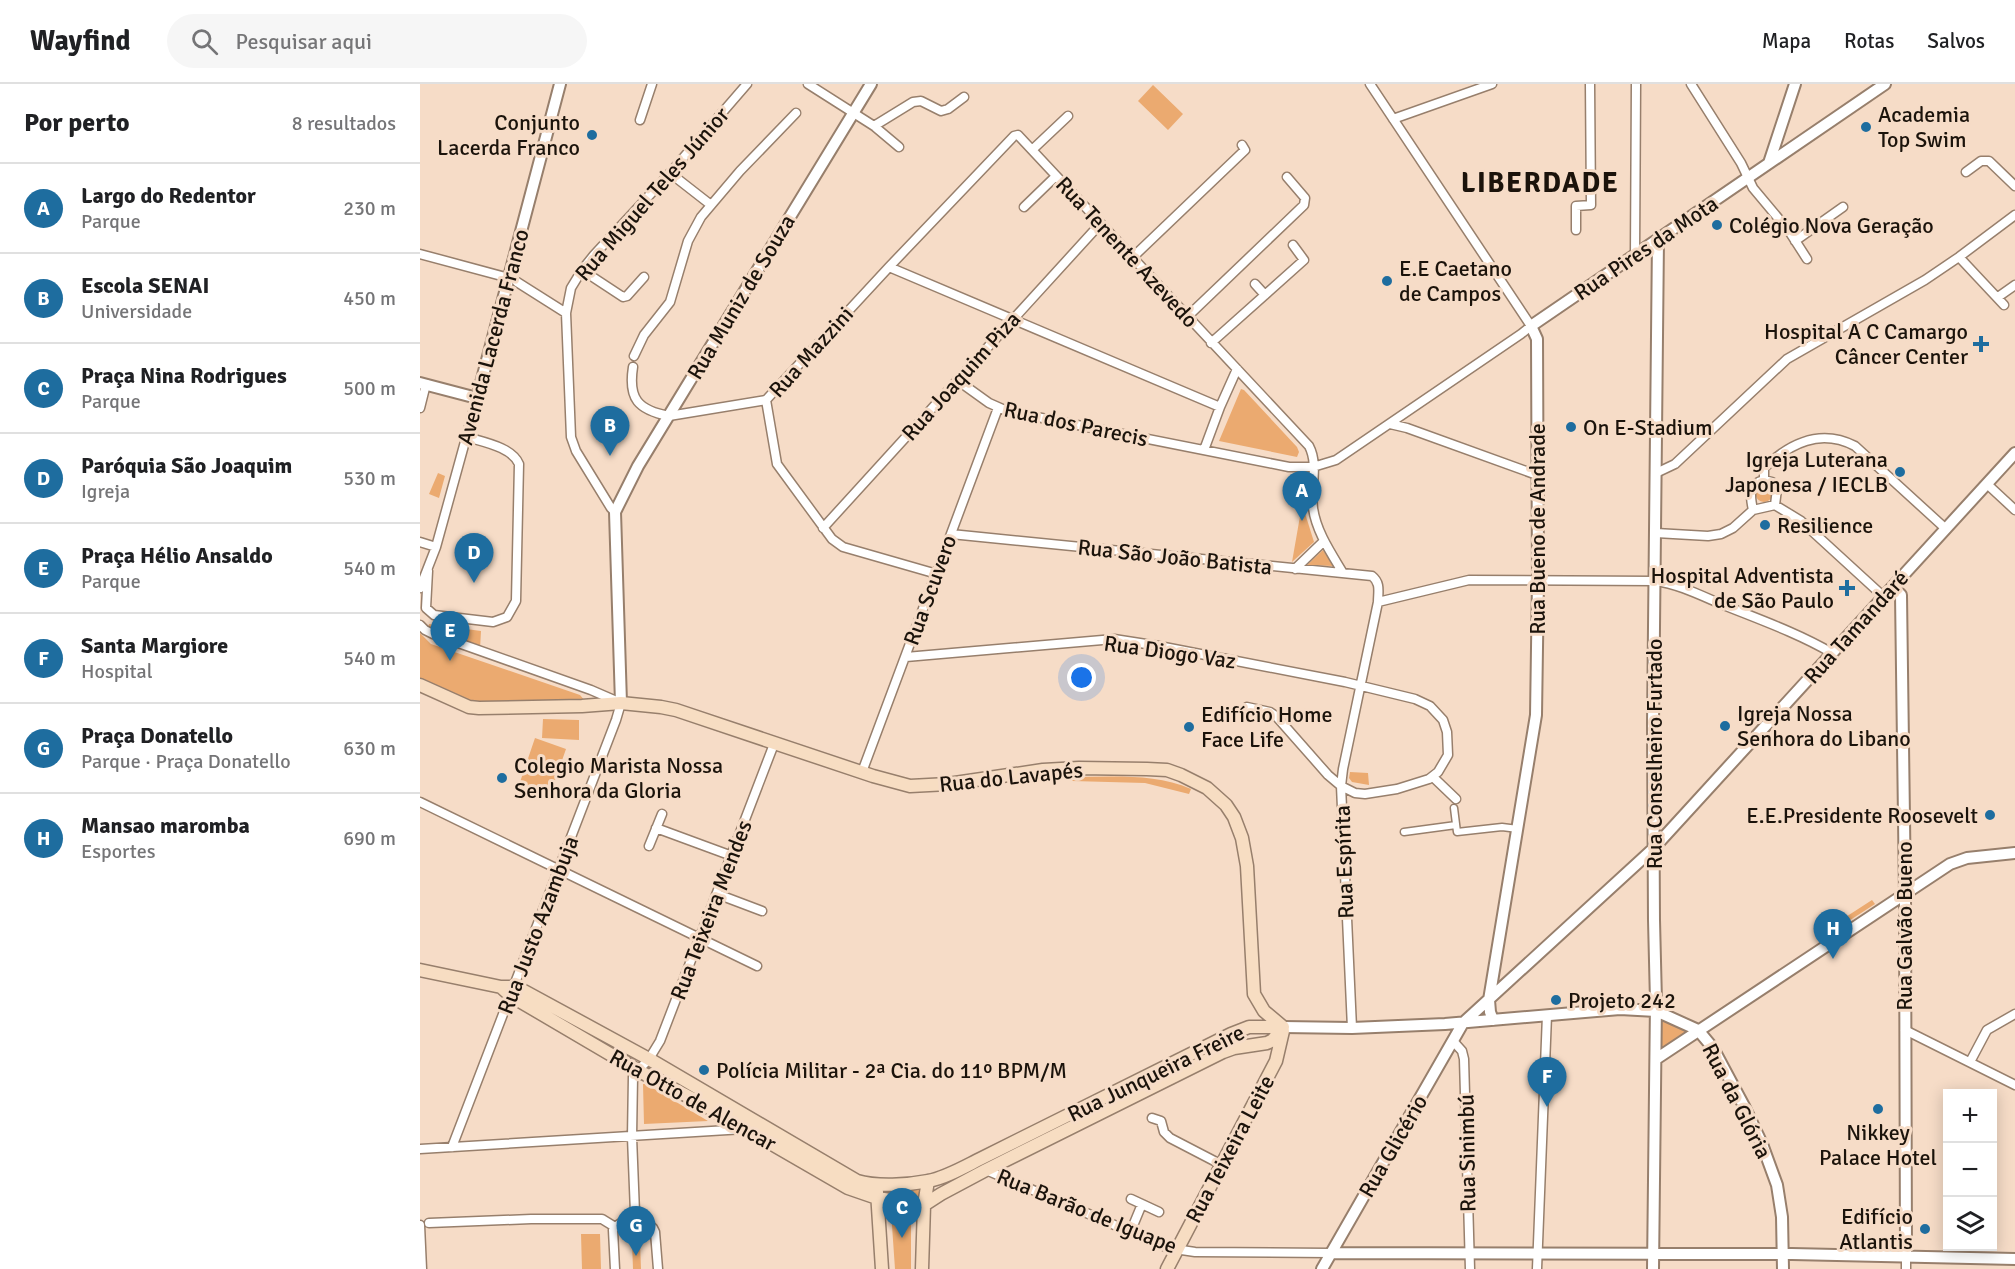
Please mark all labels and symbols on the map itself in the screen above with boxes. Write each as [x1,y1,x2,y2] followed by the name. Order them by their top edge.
[1878,101,1970,153] place label: Academia Top Swim
[569,102,735,286] street label: Rua Miguel Teles Júnior
[437,109,580,161] place label: Conjunto Lacerda Franco
[1859,120,1873,134] marker: Academia Top Swim
[585,128,599,142] marker: Conjunto Lacerda Franco
[1461,166,1619,200] district label: LIBERDADE
[1050,171,1204,333] street label: Rua Tenente Azevedo
[1569,190,1723,306] street label: Rua Pires da Mota
[681,210,801,384] street label: Rua Muniz de Souza
[1729,212,1934,239] place label: Colégio Nova Geração
[1710,218,1724,232] marker: Colégio Nova Geração
[451,226,535,448] street label: Avenida Lacerda Franco
[1399,255,1512,307] place label: E.E Caetano de Campos
[1380,274,1394,288] marker: E.E Caetano de Campos
[763,301,859,403] street label: Rua Mazzini
[896,306,1026,446] street label: Rua Joaquim Piza
[1764,318,1968,370] place label: Hospital A C Camargo Câncer Center
[1972,335,1990,353] marker: Hospital A C Camargo Câncer Center
[1002,396,1150,452] street label: Rua dos Parecis
[590,406,630,456] pin: B
[1583,414,1713,441] place label: On E-Stadium
[1564,420,1578,434] marker: On E-Stadium
[1524,423,1551,635] street label: Rua Bueno de Andrade
[1725,446,1888,498] place label: Igreja Luterana Japonesa / IECLB
[1893,465,1907,479] marker: Igreja Luterana Japonesa / IECLB
[1282,472,1322,521] pin: A
[1777,512,1873,539] place label: Resilience
[1758,518,1772,532] marker: Resilience
[898,531,962,649] street label: Rua Scuvero
[1076,533,1274,581] street label: Rua São João Batista
[454,534,494,583] pin: D
[1650,562,1834,614] place label: Hospital Adventista de São Paulo
[1798,565,1914,689] street label: Rua Tamandaré
[1838,579,1856,597] marker: Hospital Adventista de São Paulo
[430,612,470,661] pin: E
[1102,629,1238,675] street label: Rua Diogo Vaz
[1641,639,1668,869] street label: Rua Conselheiro Furtado
[1067,663,1096,692] your location
[1737,700,1911,752] place label: Igreja Nossa Senhora do Libano
[1201,701,1333,753] place label: Edifício Home Face Life
[1718,719,1732,733] marker: Igreja Nossa Senhora do Libano
[1182,720,1196,734] marker: Edifício Home Face Life
[514,752,723,804] place label: Colegio Marista Nossa Senhora da Gloria
[938,756,1084,798] street label: Rua do Lavapés
[495,771,509,785] marker: Colegio Marista Nossa Senhora da Gloria
[1746,802,1978,829] place label: E.E.Presidente Roosevelt
[1329,805,1359,919] street label: Rua Espírita
[1983,808,1997,822] marker: E.E.Presidente Roosevelt
[664,816,758,1004] street label: Rua Teixeira Mendes
[492,832,584,1018] street label: Rua Justo Azambuja
[1891,841,1918,1011] street label: Rua Galvão Bueno
[1814,910,1852,959] pin: H
[1568,987,1676,1014] place label: Projeto 242
[1549,993,1563,1007] marker: Projeto 242
[1063,1018,1249,1128] street label: Rua Junqueira Freire
[1696,1039,1778,1163] street label: Rua da Glória
[605,1043,781,1157] street label: Rua Otto de Alencar
[716,1057,1067,1084] place label: Polícia Militar - 2ª Cia. do 11º BPM/M
[1528,1058,1566,1107] pin: F
[697,1063,711,1077] marker: Polícia Militar - 2ª Cia. do 11º BPM/M
[1180,1070,1280,1228] street label: Rua Teixeira Leite
[1353,1090,1433,1202] street label: Rua Glicério
[1452,1094,1482,1212] street label: Rua Sinimbú
[1871,1102,1885,1116] marker: Nikkey Palace Hotel
[1819,1119,1937,1171] place label: Nikkey Palace Hotel
[993,1163,1181,1259] street label: Rua Barão de Iguape
[882,1188,922,1238] pin: C
[1839,1203,1913,1255] place label: Edifício Atlantis
[616,1206,656,1256] pin: G
[1918,1222,1932,1236] marker: Edifício Atlantis

